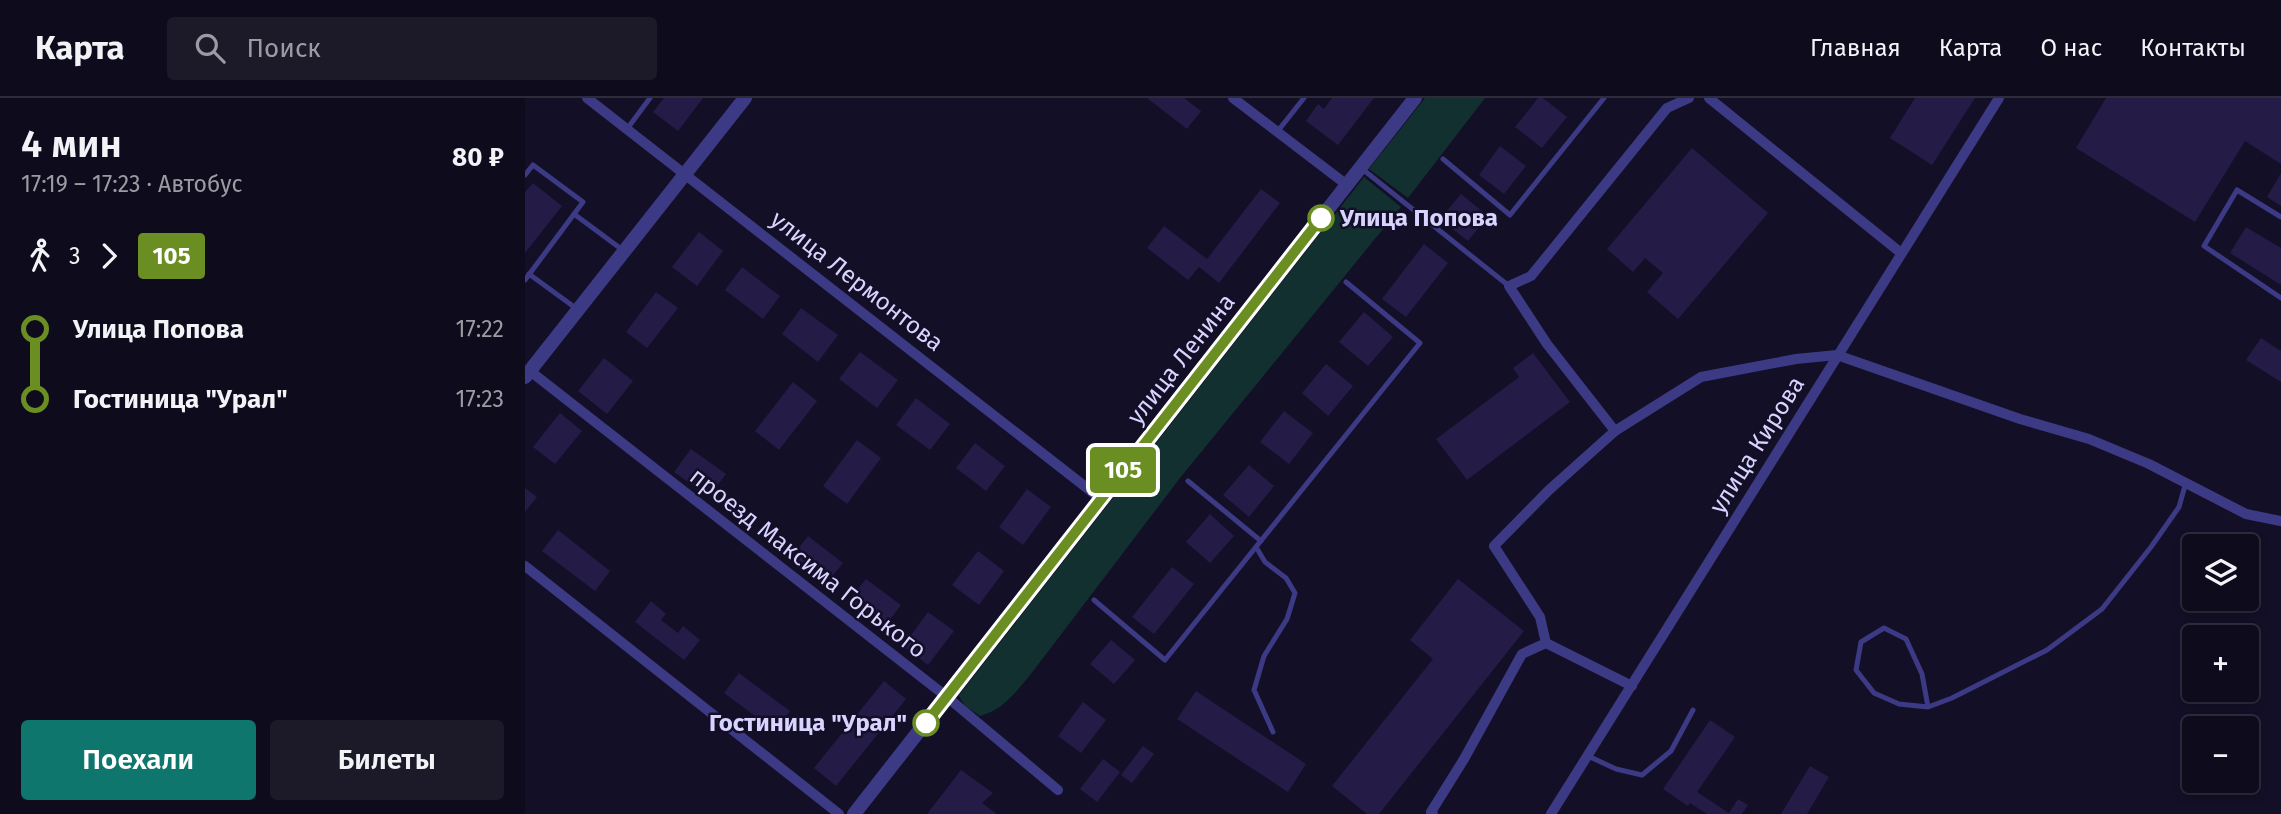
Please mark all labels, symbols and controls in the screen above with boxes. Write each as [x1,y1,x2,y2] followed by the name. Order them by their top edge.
[167,17,657,80] search box
[35,28,125,68] text: Карта
[191,29,229,67] icon: search
[247,33,321,64] text: Поиск
[1810,34,1901,62] text: Главная
[1939,34,2002,62] text: Карта
[2040,34,2102,62] text: О нас
[2140,34,2246,62] text: Контакты
[21,121,122,167] text: 4 мин
[452,142,504,173] text: 80 ₽
[21,170,242,198] text: 17:19 – 17:23 · Автобус
[1339,204,1498,232] place label: Улица Попова
[765,205,949,357] street label: улица Лермонтова
[1308,205,1334,231] marker: Улица Попова
[21,237,59,275] icon: walk
[90,237,128,275] icon: forward
[69,242,80,270] text: 3
[152,242,191,270] text: 105
[1121,288,1241,430] street label: улица Ленина
[73,314,244,345] text: Улица Попова
[456,315,504,343] text: 17:22
[1704,371,1810,519] street label: улица Кирова
[73,384,288,415] text: Гостиница "Урал"
[456,385,504,413] text: 17:23
[1083,447,1163,493] line badge: 105
[1104,456,1142,484] text: 105
[684,462,932,664] street label: проезд Максима Горького
[2182,534,2259,793] map controls
[2182,534,2259,611] button: layers
[2182,625,2259,702] button: +
[709,709,907,737] place label: Гостиница "Урал"
[913,710,939,736] marker: Гостиница "Урал"
[2182,716,2259,793] button: −
[21,720,256,800] button: Поехали
[270,720,504,800] button: Билеты

